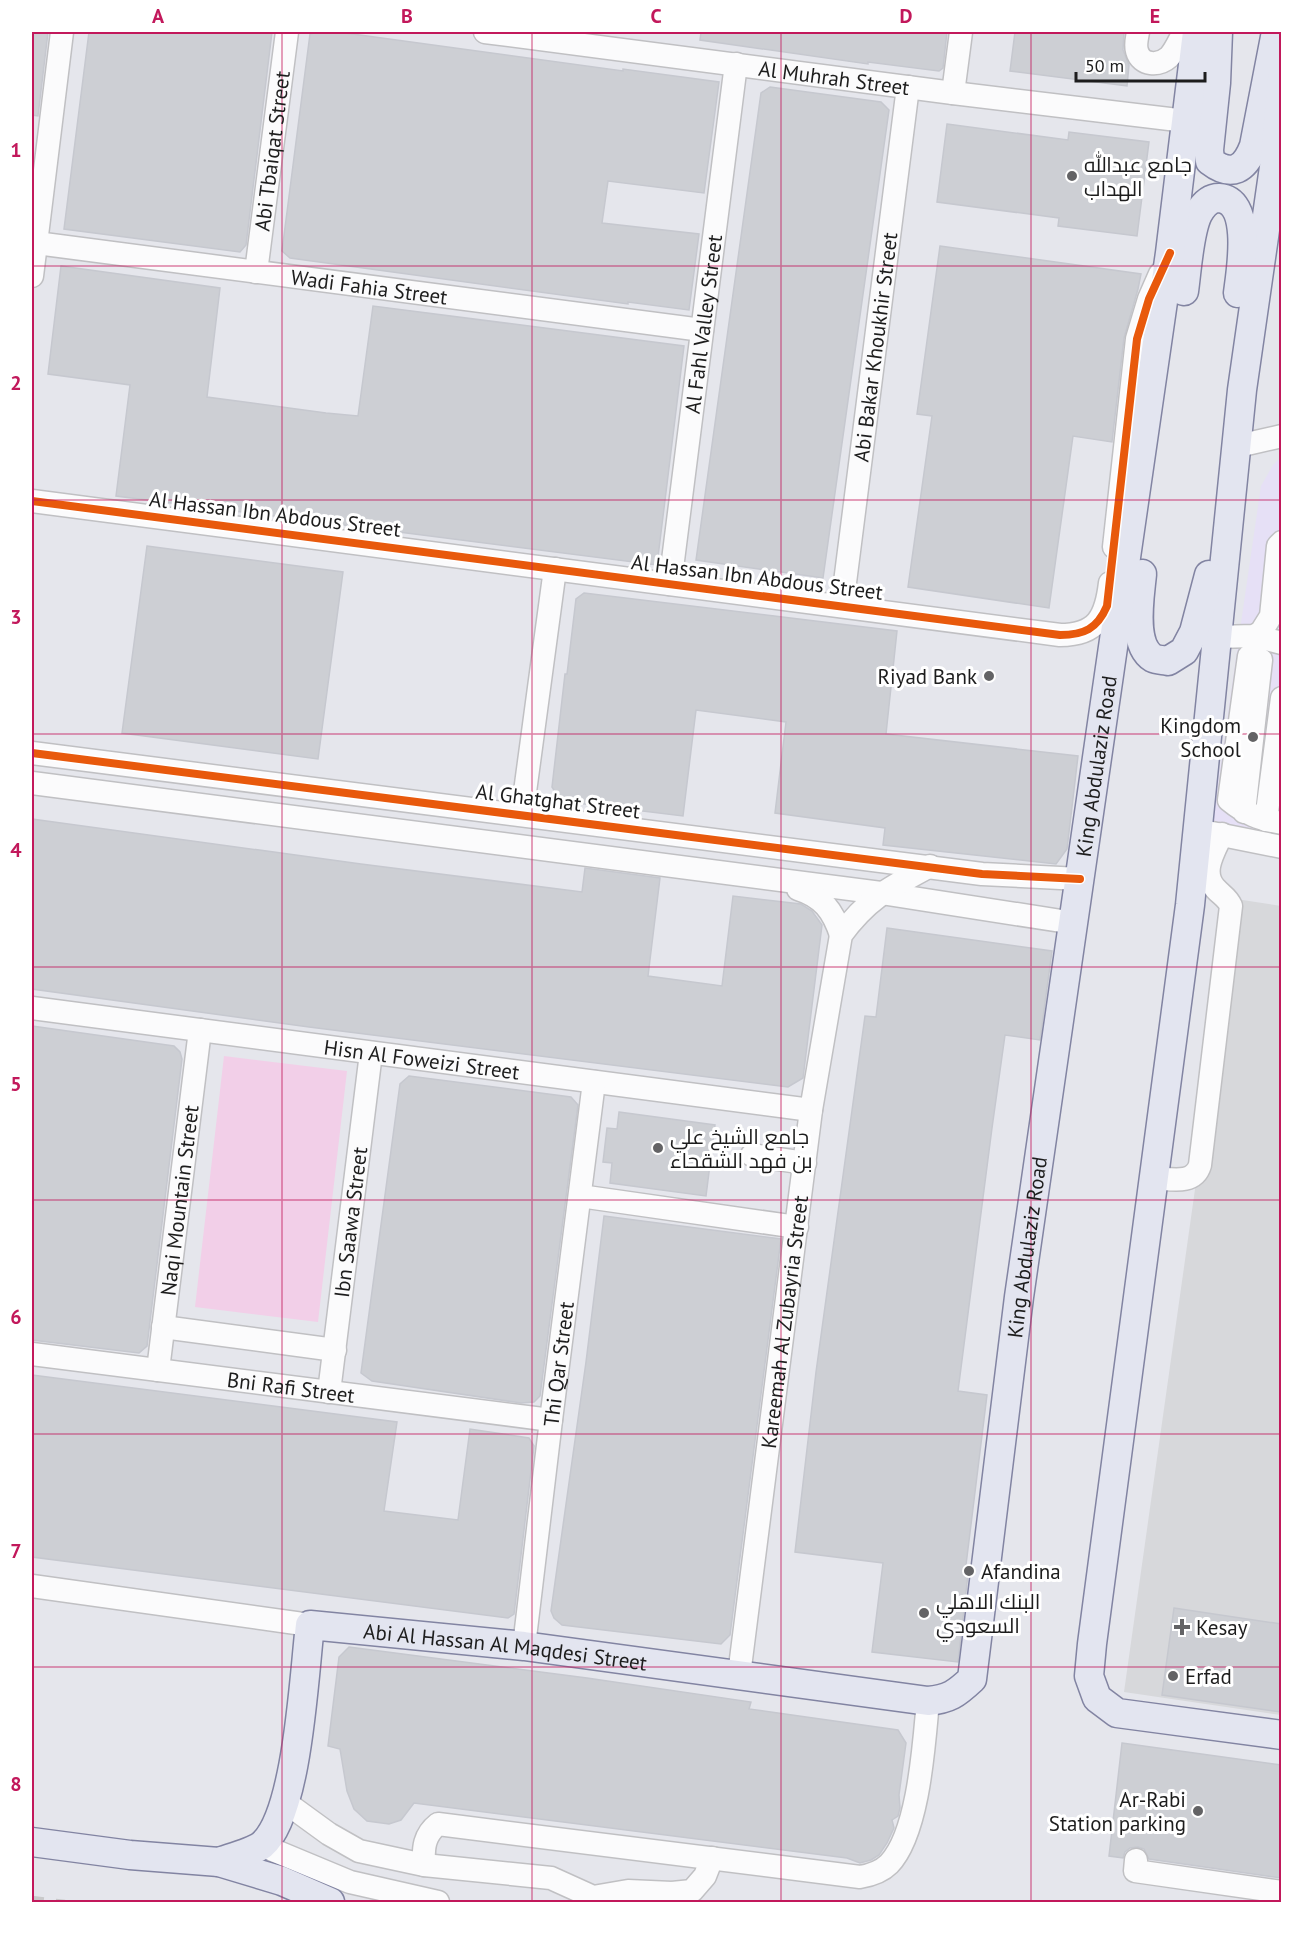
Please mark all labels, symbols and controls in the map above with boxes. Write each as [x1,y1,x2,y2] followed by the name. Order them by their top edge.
[152,3,165,29] text: A
[401,3,413,29] text: B
[650,3,662,29] text: C
[900,3,913,29] text: D
[1150,3,1160,29] text: E
[1076,45,1205,83] scale bar
[757,54,911,101] street label: Al Muhrah Street
[1085,54,1124,77] text: 50 m
[248,69,295,233] street label: Abi Tbaiqat Street
[10,137,22,163] text: 1
[1084,151,1192,202] place label: جامع عبدالله الهداب
[1065,169,1079,183] marker: جامع عبدالله الهداب
[847,231,903,464] street label: Abi Bakar Khoukhir Street
[678,233,728,415] street label: Al Fahl Valley Street
[289,263,449,310] street label: Wadi Fahia Street
[10,370,22,396] text: 2
[148,485,402,543] street label: Al Hassan Ibn Abdous Street
[630,548,884,606] street label: Al Hassan Ibn Abdous Street
[10,604,22,630] text: 3
[878,663,977,690] place label: Riyad Bank
[982,669,996,683] marker: Riyad Bank
[1069,674,1122,859] street label: King Abdulaziz Road
[1160,712,1241,763] place label: Kingdom School
[1246,730,1260,744] marker: Kingdom School
[474,778,642,824] street label: Al Ghatghat Street
[10,837,22,863] text: 4
[322,1033,521,1085] street label: Hisn Al Foweizi Street
[10,1071,22,1097] text: 5
[154,1103,204,1297] street label: Naqi Mountain Street
[670,1123,813,1174] place label: جامع الشيخ علي بن فهد الشقحاء
[651,1141,665,1155] marker: جامع الشيخ علي بن فهد الشقحاء
[327,1145,373,1299] street label: Ibn Saawa Street
[1001,1155,1053,1339] street label: King Abdulaziz Road
[755,1194,813,1450] street label: Kareemah Al Zubayria Street
[537,1300,579,1428] street label: Thi Qar Street
[10,1304,22,1330] text: 6
[226,1365,356,1408] street label: Bni Rafi Street
[10,1538,22,1564] text: 7
[981,1558,1061,1585] place label: Afandina
[962,1564,976,1578] marker: Afandina
[936,1588,1041,1642] place label: البنك الاهلي السعودي
[917,1606,931,1620] marker: البنك الاهلي السعودي
[1196,1614,1248,1641] place label: Kesay
[362,1617,649,1676] street label: Abi Al Hassan Al Maqdesi Street
[1173,1618,1191,1636] marker: Kesay
[1185,1663,1232,1690] place label: Erfad
[1166,1669,1180,1683] marker: Erfad
[10,1771,22,1797] text: 8
[1049,1786,1186,1837] place label: Ar-Rabi Station parking
[1191,1804,1205,1818] marker: Ar-Rabi Station parking

